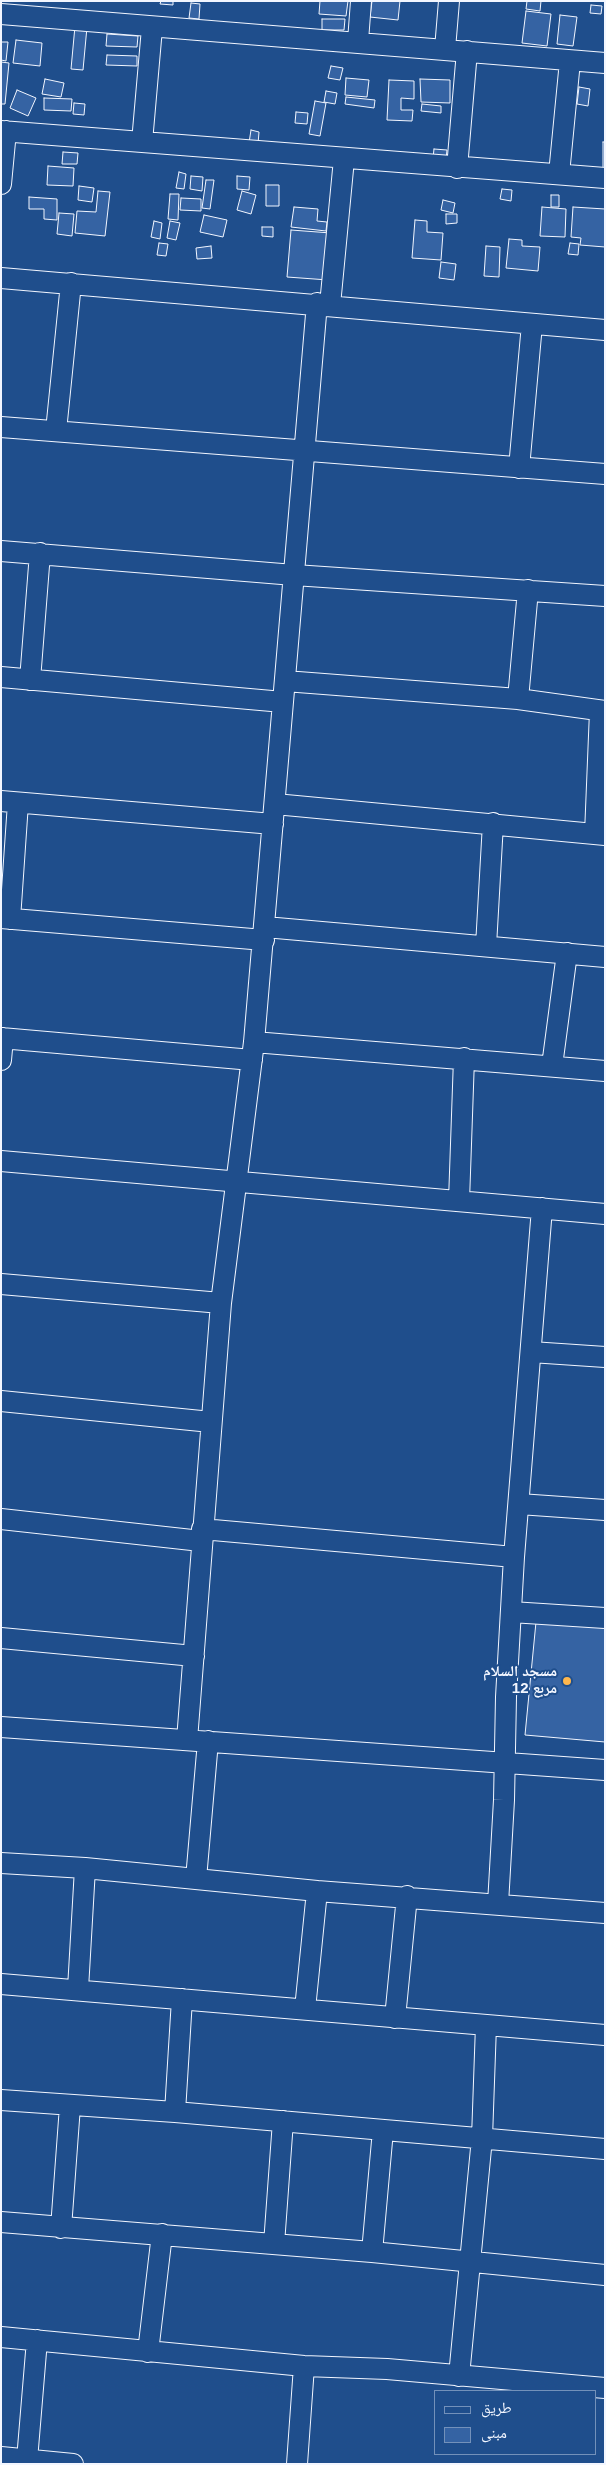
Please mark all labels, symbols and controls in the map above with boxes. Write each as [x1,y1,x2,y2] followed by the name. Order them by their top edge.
[483,1663,557,1698] place label: مسجد السلام مربع 12
[561,1675,573,1687] marker: مسجد السلام مربع 12
[434,2390,596,2455] legend
[481,2399,512,2416] text: طريق
[481,2424,507,2441] text: مبنى

